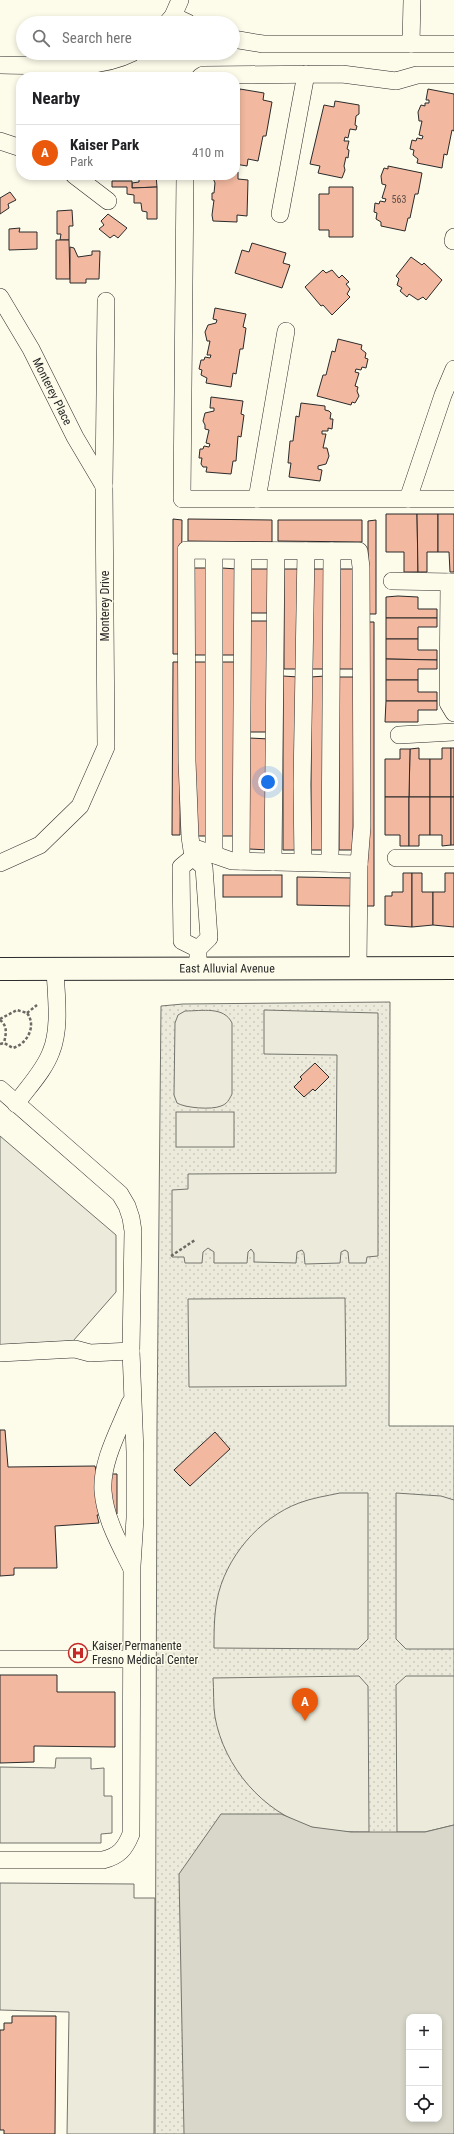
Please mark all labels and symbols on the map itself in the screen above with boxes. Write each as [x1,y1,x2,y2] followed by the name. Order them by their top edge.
[392,194,406,205] house number: 563
[30,356,75,428] street label: Monterey Place
[98,570,112,641] street label: Monterey Drive
[258,772,278,792] your location
[179,961,275,976] street label: East Alluvial Avenue
[92,1639,198,1667] place label: Kaiser Permanente Fresno Medical Center
[67,1642,89,1664] hospital icon: Kaiser Permanente Fresno Medical Center
[292,1688,318,1721] pin: A

